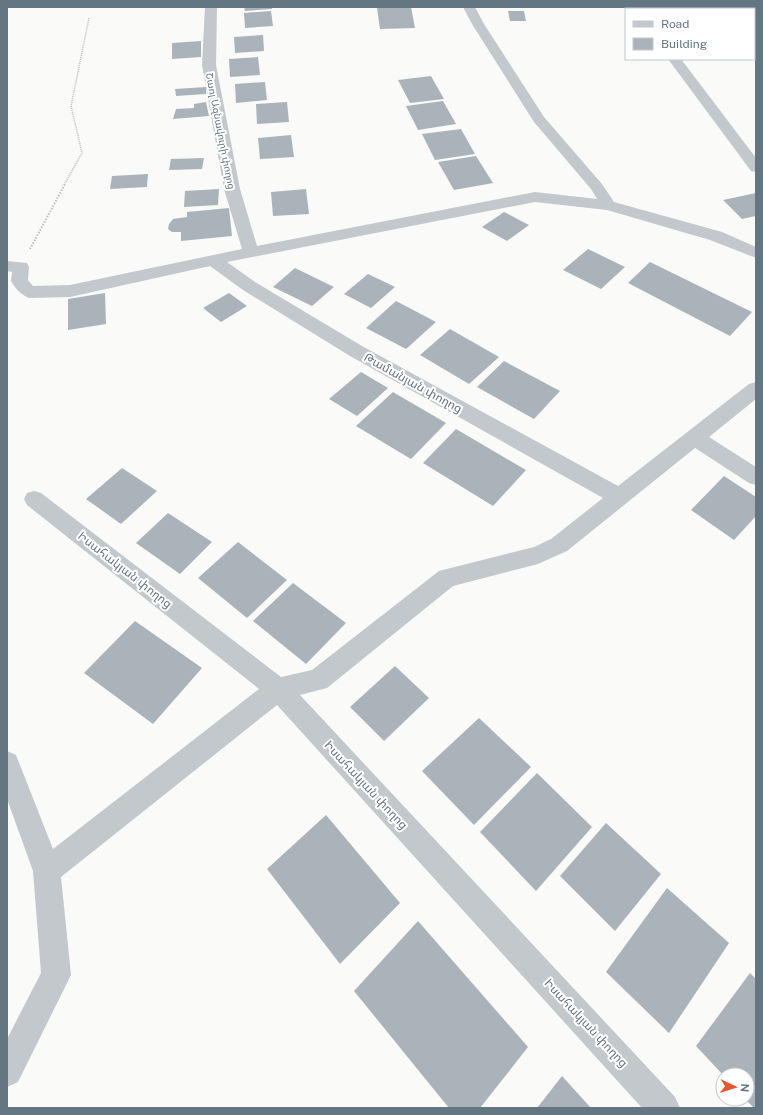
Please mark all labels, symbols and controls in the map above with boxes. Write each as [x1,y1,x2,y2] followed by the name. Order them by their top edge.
[625,8,755,60] legend
[661,17,689,31] text: Road
[661,37,707,51] text: Building
[204,72,238,190] street label: Շառլ Ազնավուրի փողոց
[361,350,465,416] street label: Թամանյան փողոց
[75,529,175,611] street label: Իսահակյան փողոց
[322,738,410,832] street label: Իսահակյան փողոց
[542,976,630,1070] street label: Իսահակյան փողոց
[715,1067,755,1107] north arrow
[739,1083,751,1092] text: N

